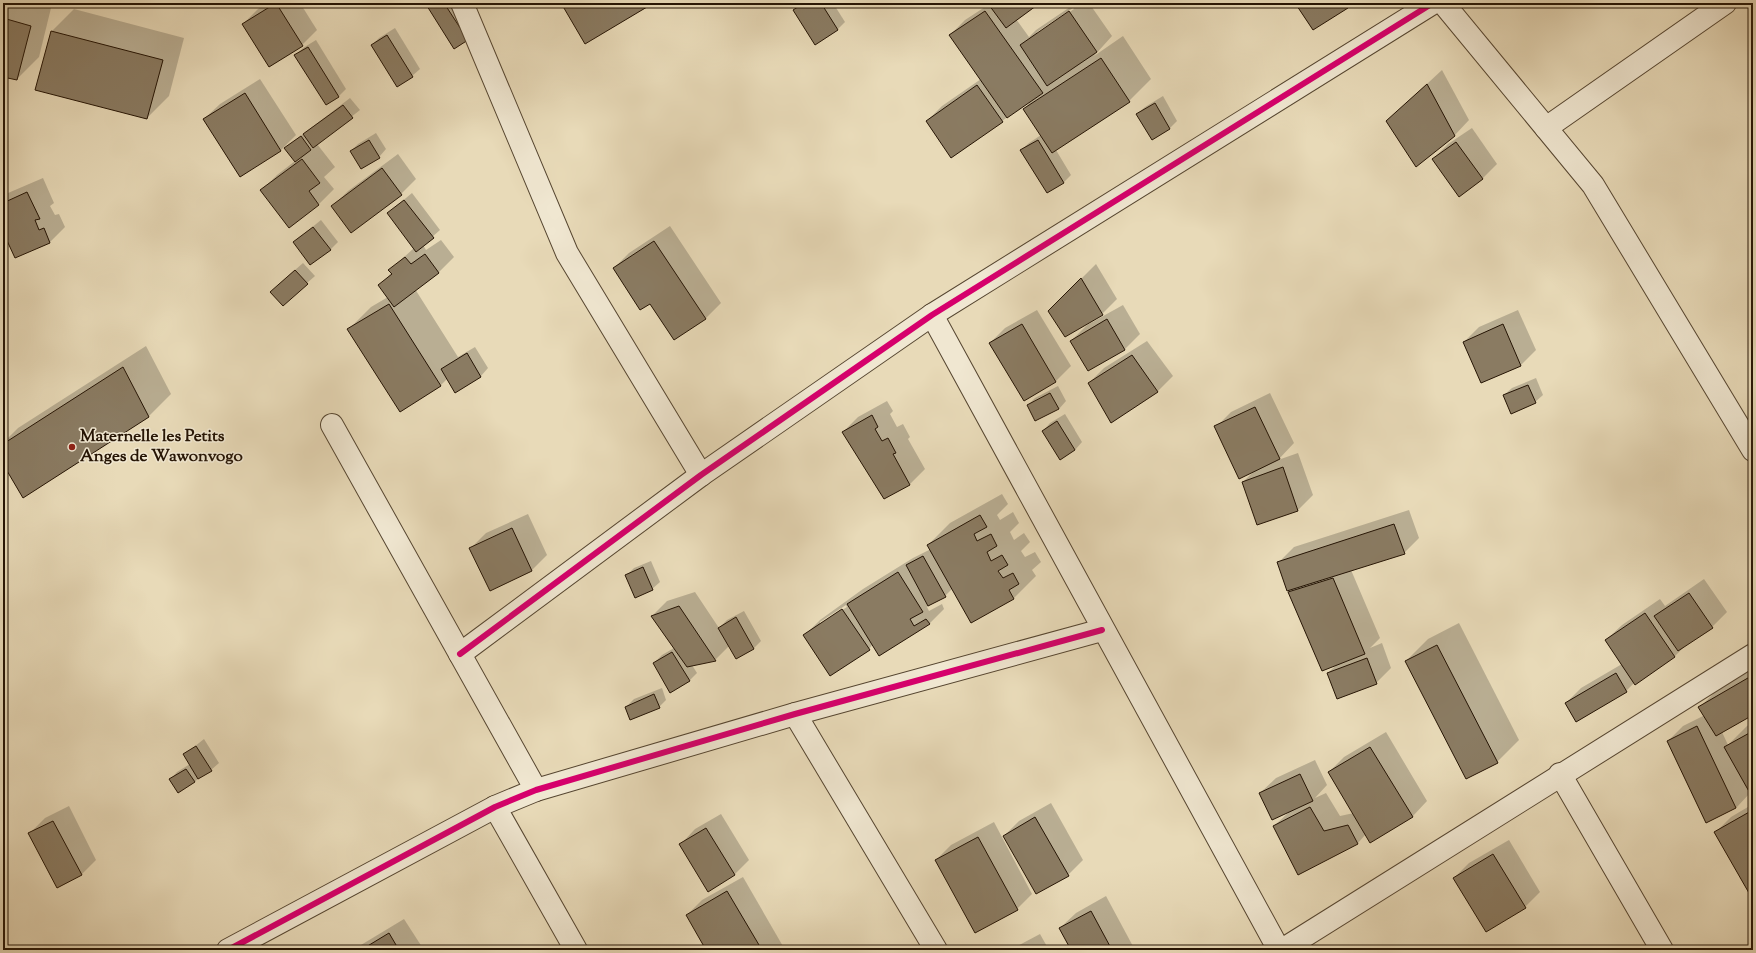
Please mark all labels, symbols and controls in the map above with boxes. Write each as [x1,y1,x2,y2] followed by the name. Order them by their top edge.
[80,425,243,469] place label: Maternelle les Petits Anges de Wawonvogo
[67,442,77,452] marker: Maternelle les Petits Anges de Wawonvogo

